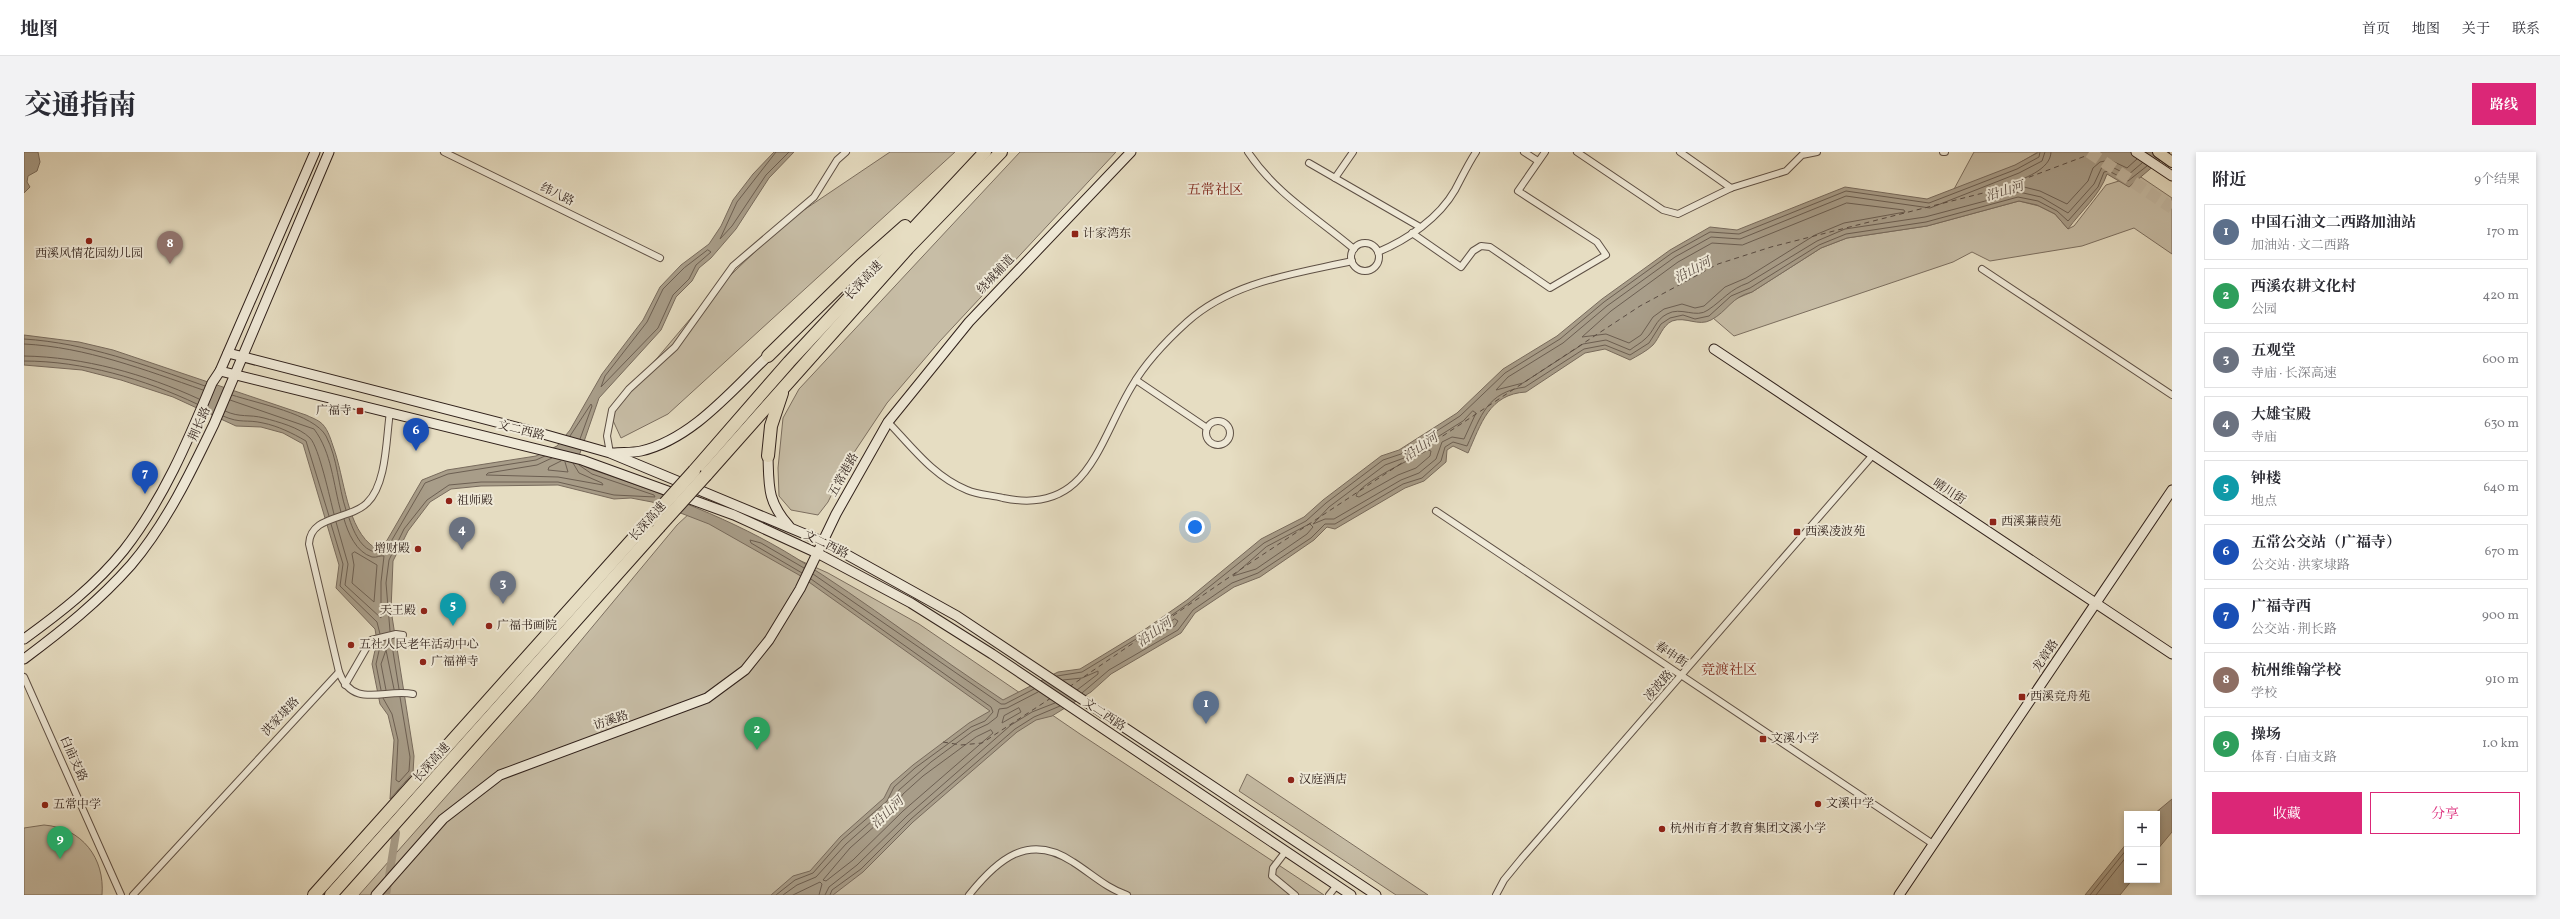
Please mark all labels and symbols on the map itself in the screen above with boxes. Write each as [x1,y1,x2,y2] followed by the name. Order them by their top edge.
[1984,177,2028,206] water label: 沿山河
[537,180,577,210] street label: 纬八路
[1187,181,1243,200] district label: 五常社区
[1083,226,1131,242] place label: 计家湾东
[1070,229,1080,239] marker: 计家湾东
[157,231,183,264] pin: 8
[84,236,94,246] marker: 西溪风情花园幼儿园
[35,246,143,262] place label: 西溪风情花园幼儿园
[974,252,1018,298] street label: 绕城辅道
[1672,253,1716,288] water label: 沿山河
[842,258,886,304] street label: 长深高速
[316,403,352,419] place label: 广福寺
[185,404,215,444] street label: 荆长路
[355,406,365,416] marker: 广福寺
[496,417,546,445] street label: 文二西路
[403,418,429,451] pin: 6
[1400,429,1444,466] water label: 沿山河
[825,450,863,500] street label: 五常港路
[132,461,158,494] pin: 7
[1930,475,1969,509] street label: 晴川街
[457,493,493,509] place label: 祖师殿
[444,496,454,506] marker: 祖师殿
[626,499,670,545] street label: 长深高速
[2001,514,2061,530] place label: 西溪蒹葭苑
[449,517,475,550] pin: 4
[1185,517,1205,537] your location
[1988,517,1998,527] marker: 西溪蒹葭苑
[1805,524,1865,540] place label: 西溪凌波苑
[801,527,851,563] street label: 文二西路
[1792,527,1802,537] marker: 西溪凌波苑
[374,541,410,557] place label: 增财殿
[413,544,423,554] marker: 增财殿
[490,571,516,604] pin: 3
[440,593,466,626] pin: 5
[380,603,416,619] place label: 天王殿
[419,606,429,616] marker: 天王殿
[1134,613,1178,652] water label: 沿山河
[497,618,557,634] place label: 广福书画院
[484,621,494,631] marker: 广福书画院
[359,637,479,653] place label: 五社人民老年活动中心
[2029,637,2063,675] street label: 龙章路
[1652,638,1691,672] street label: 春申街
[346,640,356,650] marker: 五社人民老年活动中心
[431,654,479,670] place label: 广福禅寺
[418,657,428,667] marker: 广福禅寺
[1701,661,1757,680] district label: 竞渡社区
[1641,667,1677,705] street label: 凌波路
[2030,689,2090,705] place label: 西溪竞舟苑
[1193,691,1219,724] pin: 1
[2017,692,2027,702] marker: 西溪竞舟苑
[259,694,303,740] street label: 洪家埭路
[1080,695,1128,735] street label: 文二西路
[591,708,631,734] street label: 访溪路
[744,717,770,750] pin: 2
[1771,731,1819,747] place label: 文溪小学
[56,734,90,784] street label: 白庙支路
[1758,734,1768,744] marker: 文溪小学
[410,740,454,786] street label: 长深高速
[1299,772,1347,788] place label: 汉庭酒店
[1286,775,1296,785] marker: 汉庭酒店
[868,792,910,833] water label: 沿山河
[1826,796,1874,812] place label: 文溪中学
[53,797,101,813] place label: 五常中学
[1813,799,1823,809] marker: 文溪中学
[40,800,50,810] marker: 五常中学
[1670,821,1826,837] place label: 杭州市育才教育集团文溪小学
[1657,824,1667,834] marker: 杭州市育才教育集团文溪小学
[47,826,73,859] pin: 9

